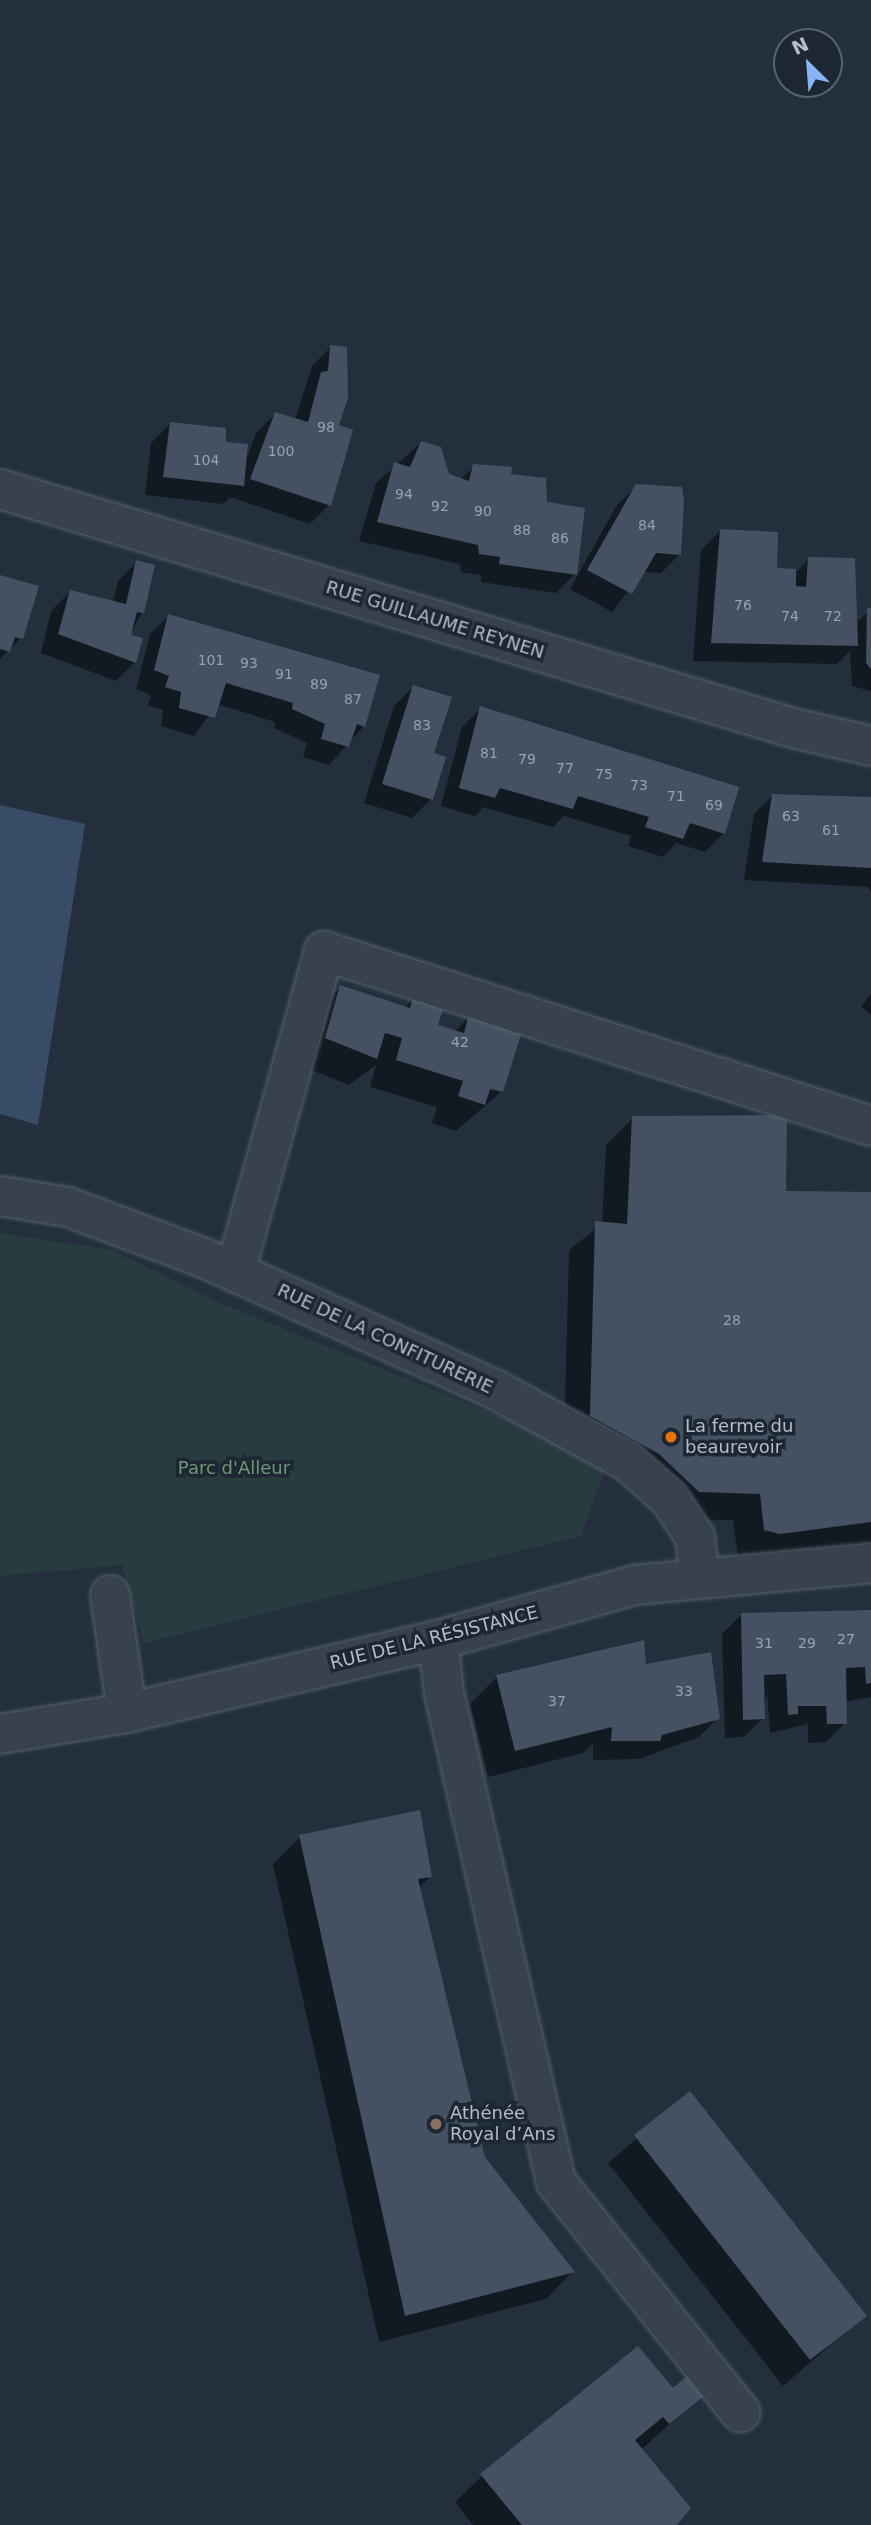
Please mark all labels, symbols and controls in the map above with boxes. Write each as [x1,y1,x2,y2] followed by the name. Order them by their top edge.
[773,28,843,98] north arrow
[788,32,812,59] text: N
[317,419,335,435] house number: 98
[268,443,294,459] house number: 100
[193,452,219,468] house number: 104
[395,486,413,502] house number: 94
[431,498,449,514] house number: 92
[474,503,492,519] house number: 90
[638,517,656,533] house number: 84
[513,522,531,538] house number: 88
[551,530,569,546] house number: 86
[323,576,547,664] street label: RUE GUILLAUME REYNEN
[734,597,752,613] house number: 76
[781,608,799,624] house number: 74
[824,608,842,624] house number: 72
[198,652,224,668] house number: 101
[240,655,258,671] house number: 93
[275,666,293,682] house number: 91
[310,676,328,692] house number: 89
[344,691,362,707] house number: 87
[413,717,431,733] house number: 83
[480,745,498,761] house number: 81
[518,751,536,767] house number: 79
[556,760,574,776] house number: 77
[595,766,613,782] house number: 75
[630,777,648,793] house number: 73
[667,788,685,804] house number: 71
[705,797,723,813] house number: 69
[782,808,800,824] house number: 63
[822,822,840,838] house number: 61
[451,1034,469,1050] house number: 42
[274,1279,496,1399] street label: RUE DE LA CONFITURERIE
[723,1312,741,1328] house number: 28
[685,1416,793,1458] place label: La ferme du beaurevoir
[663,1429,679,1445] marker: La ferme du beaurevoir
[178,1457,290,1479] park label: Parc d'Alleur
[328,1602,540,1674] street label: RUE DE LA RÉSISTANCE
[837,1631,855,1647] house number: 27
[755,1635,773,1651] house number: 31
[798,1635,816,1651] house number: 29
[675,1683,693,1699] house number: 33
[548,1693,566,1709] house number: 37
[450,2103,555,2146] place label: Athénée Royal d’Ans
[428,2116,444,2132] marker: Athénée Royal d’Ans

